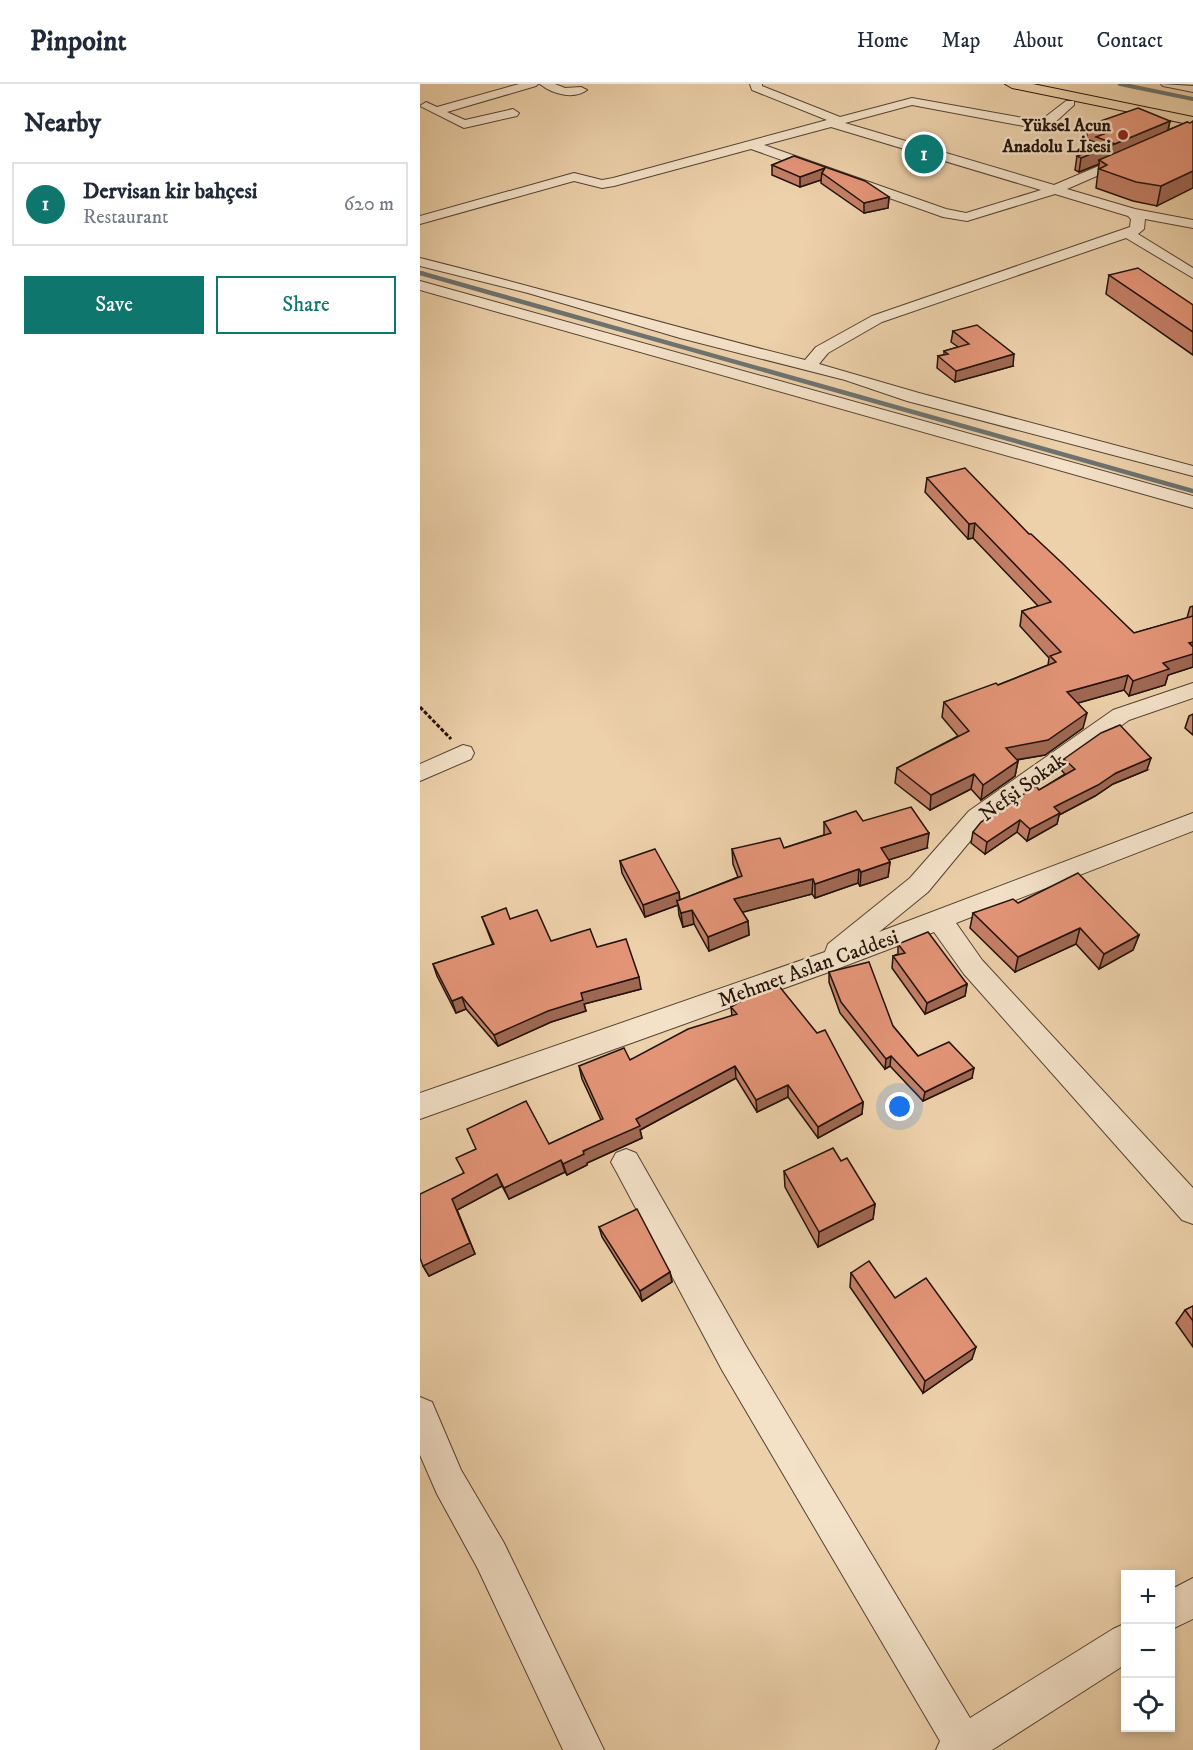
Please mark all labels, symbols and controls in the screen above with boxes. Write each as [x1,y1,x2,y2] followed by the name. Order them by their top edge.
[30,24,126,59] text: Pinpoint
[857,28,909,54] text: Home
[942,28,980,54] text: Map
[1013,28,1064,54] text: About
[1097,28,1163,54] text: Contact
[24,107,101,140] text: Nearby
[1001,115,1112,158] place label: Yüksel Acun Anadolu Lİsesi
[1116,128,1130,142] marker: Yüksel Acun Anadolu Lİsesi
[904,132,944,176] pin: 1
[83,178,257,205] text: Dervisan kir bahçesi
[42,192,49,217] text: 1
[344,192,394,217] text: 620 m
[83,205,168,230] text: Restaurant
[24,276,204,334] button: Save
[216,276,396,334] button: Share
[974,748,1071,828] street label: Nefşi Sokak
[714,924,902,1014] street label: Mehmet Aslan Caddesi
[885,1092,914,1121] your location
[1121,1570,1175,1732] map controls
[1121,1570,1175,1624] button: +
[1121,1624,1175,1678] button: −
[1121,1678,1175,1732] button: locate

